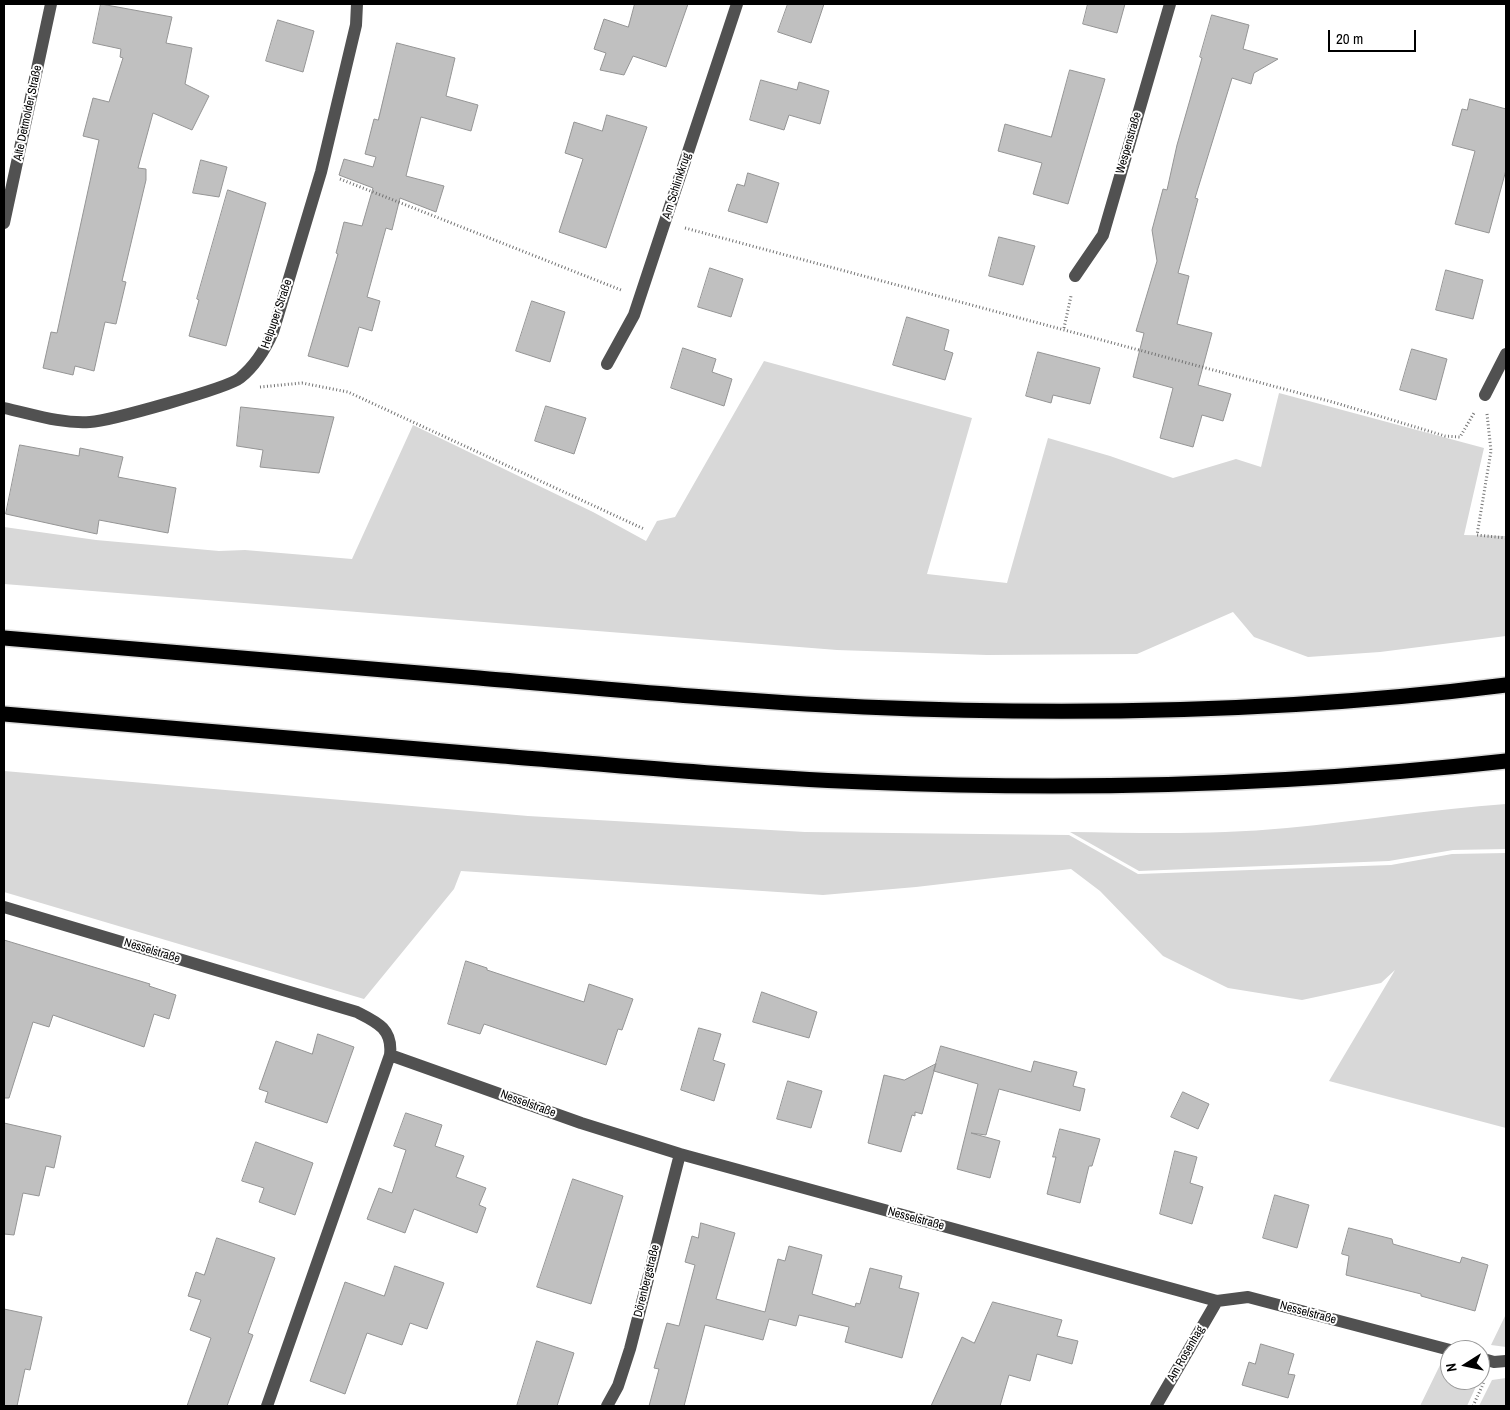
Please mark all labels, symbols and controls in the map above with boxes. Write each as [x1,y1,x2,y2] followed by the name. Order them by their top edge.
[1330,20,1418,52] scale bar
[1336,28,1363,49] text: 20 m
[11,64,45,162] street label: Alte Detmolder Straße
[1113,110,1145,176] street label: Wespenstraße
[660,151,694,221] street label: Am Schlinkkrug
[258,278,296,350] street label: Helpuper Straße
[122,936,182,966] street label: Nesselstraße
[498,1087,558,1121] street label: Nesselstraße
[886,1205,946,1233] street label: Nesselstraße
[631,1243,663,1319] street label: Dörenbergstraße
[1278,1299,1338,1327] street label: Nesselstraße
[1164,1323,1208,1385] street label: Am Rosenhag
[1440,1340,1490,1390] north arrow
[1442,1362,1461,1373] text: N

